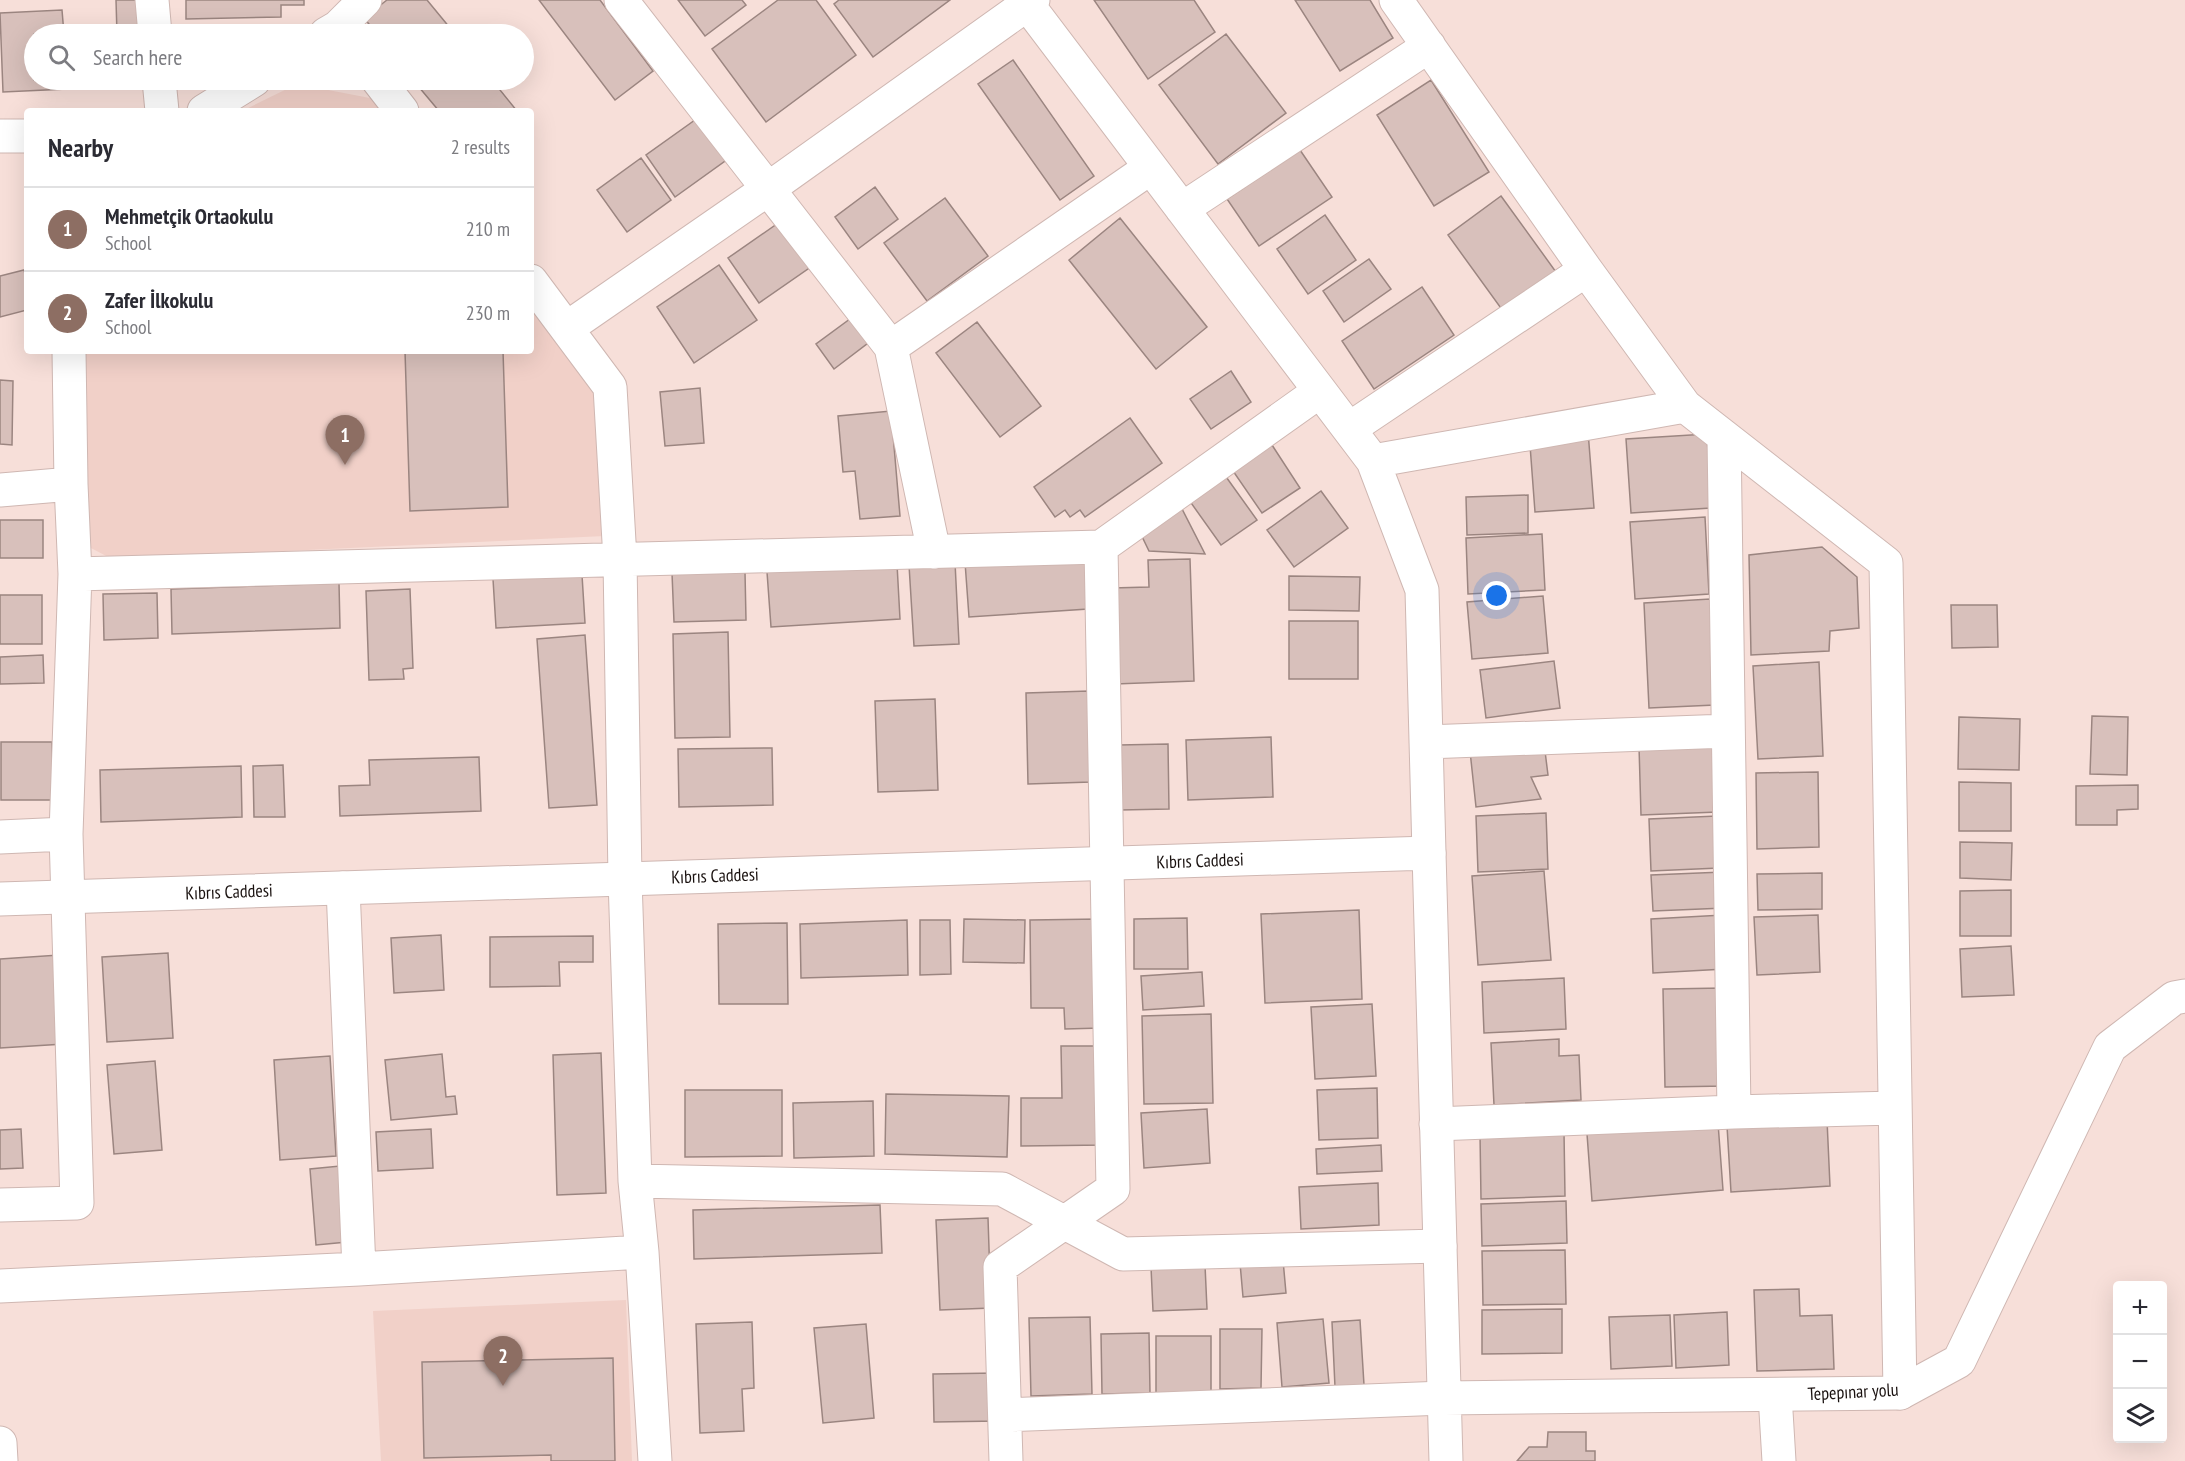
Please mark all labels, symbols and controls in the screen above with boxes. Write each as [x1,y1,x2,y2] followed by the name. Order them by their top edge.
[24,24,534,90] search box
[45,41,78,74] icon: search
[93,43,182,71] text: Search here
[48,131,113,164] text: Nearby
[451,134,510,160] text: 2 results
[105,202,273,230] text: Mehmetçik Ortaokulu
[63,216,72,242] text: 1
[466,216,510,242] text: 210 m
[105,230,151,256] text: School
[105,286,213,314] text: Zafer İlkokulu
[63,300,72,326] text: 2
[466,300,510,326] text: 230 m
[105,314,151,340] text: School
[326,416,364,465] pin: 1
[1482,581,1511,610] your location
[1156,847,1244,874] street label: Kıbrıs Caddesi
[671,862,759,889] street label: Kıbrıs Caddesi
[185,878,273,905] street label: Kıbrıs Caddesi
[2113,1281,2167,1443] map controls
[2113,1281,2167,1335] button: +
[2113,1335,2167,1389] button: −
[484,1336,522,1386] pin: 2
[1807,1378,1899,1405] street label: Tepepınar yolu
[2113,1389,2167,1443] button: layers

